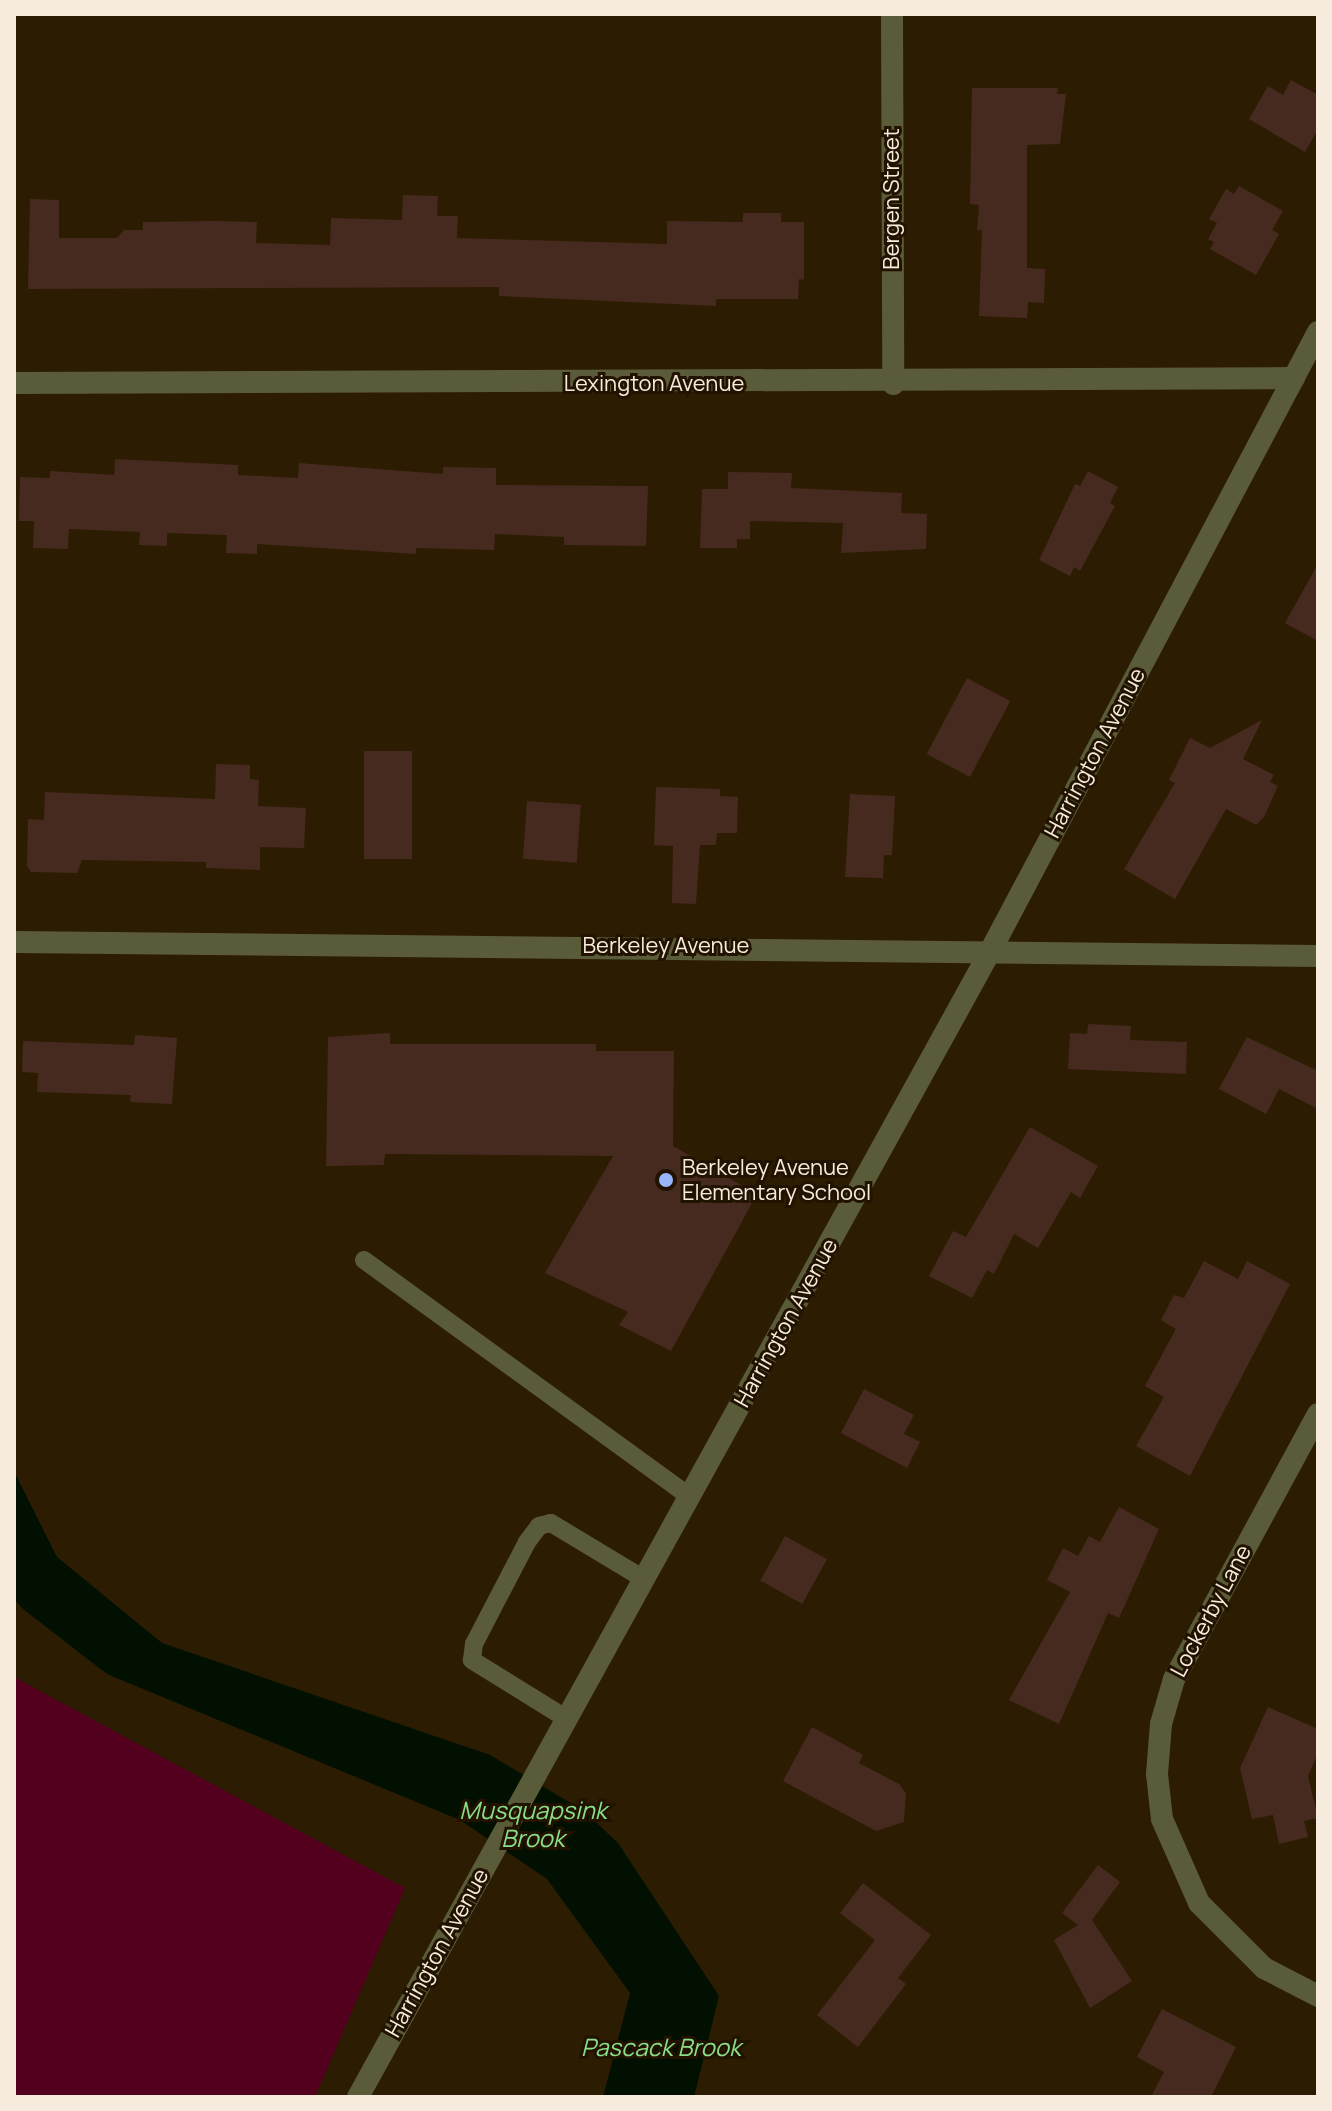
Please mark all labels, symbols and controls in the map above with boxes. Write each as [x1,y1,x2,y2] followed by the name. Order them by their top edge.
[879,128,905,270] street label: Bergen Street
[564,371,744,397] street label: Lexington Avenue
[1039,664,1151,842] street label: Harrington Avenue
[583,933,749,959] street label: Berkeley Avenue
[682,1154,871,1206] place label: Berkeley Avenue Elementary School
[657,1171,675,1189] marker: Berkeley Avenue Elementary School
[729,1234,843,1412] street label: Harrington Avenue
[1165,1541,1257,1681] street label: Lockerby Lane
[459,1796,607,1852] water label: Musquapsink Brook
[380,1864,494,2042] street label: Harrington Avenue
[581,2033,741,2061] water label: Pascack Brook

